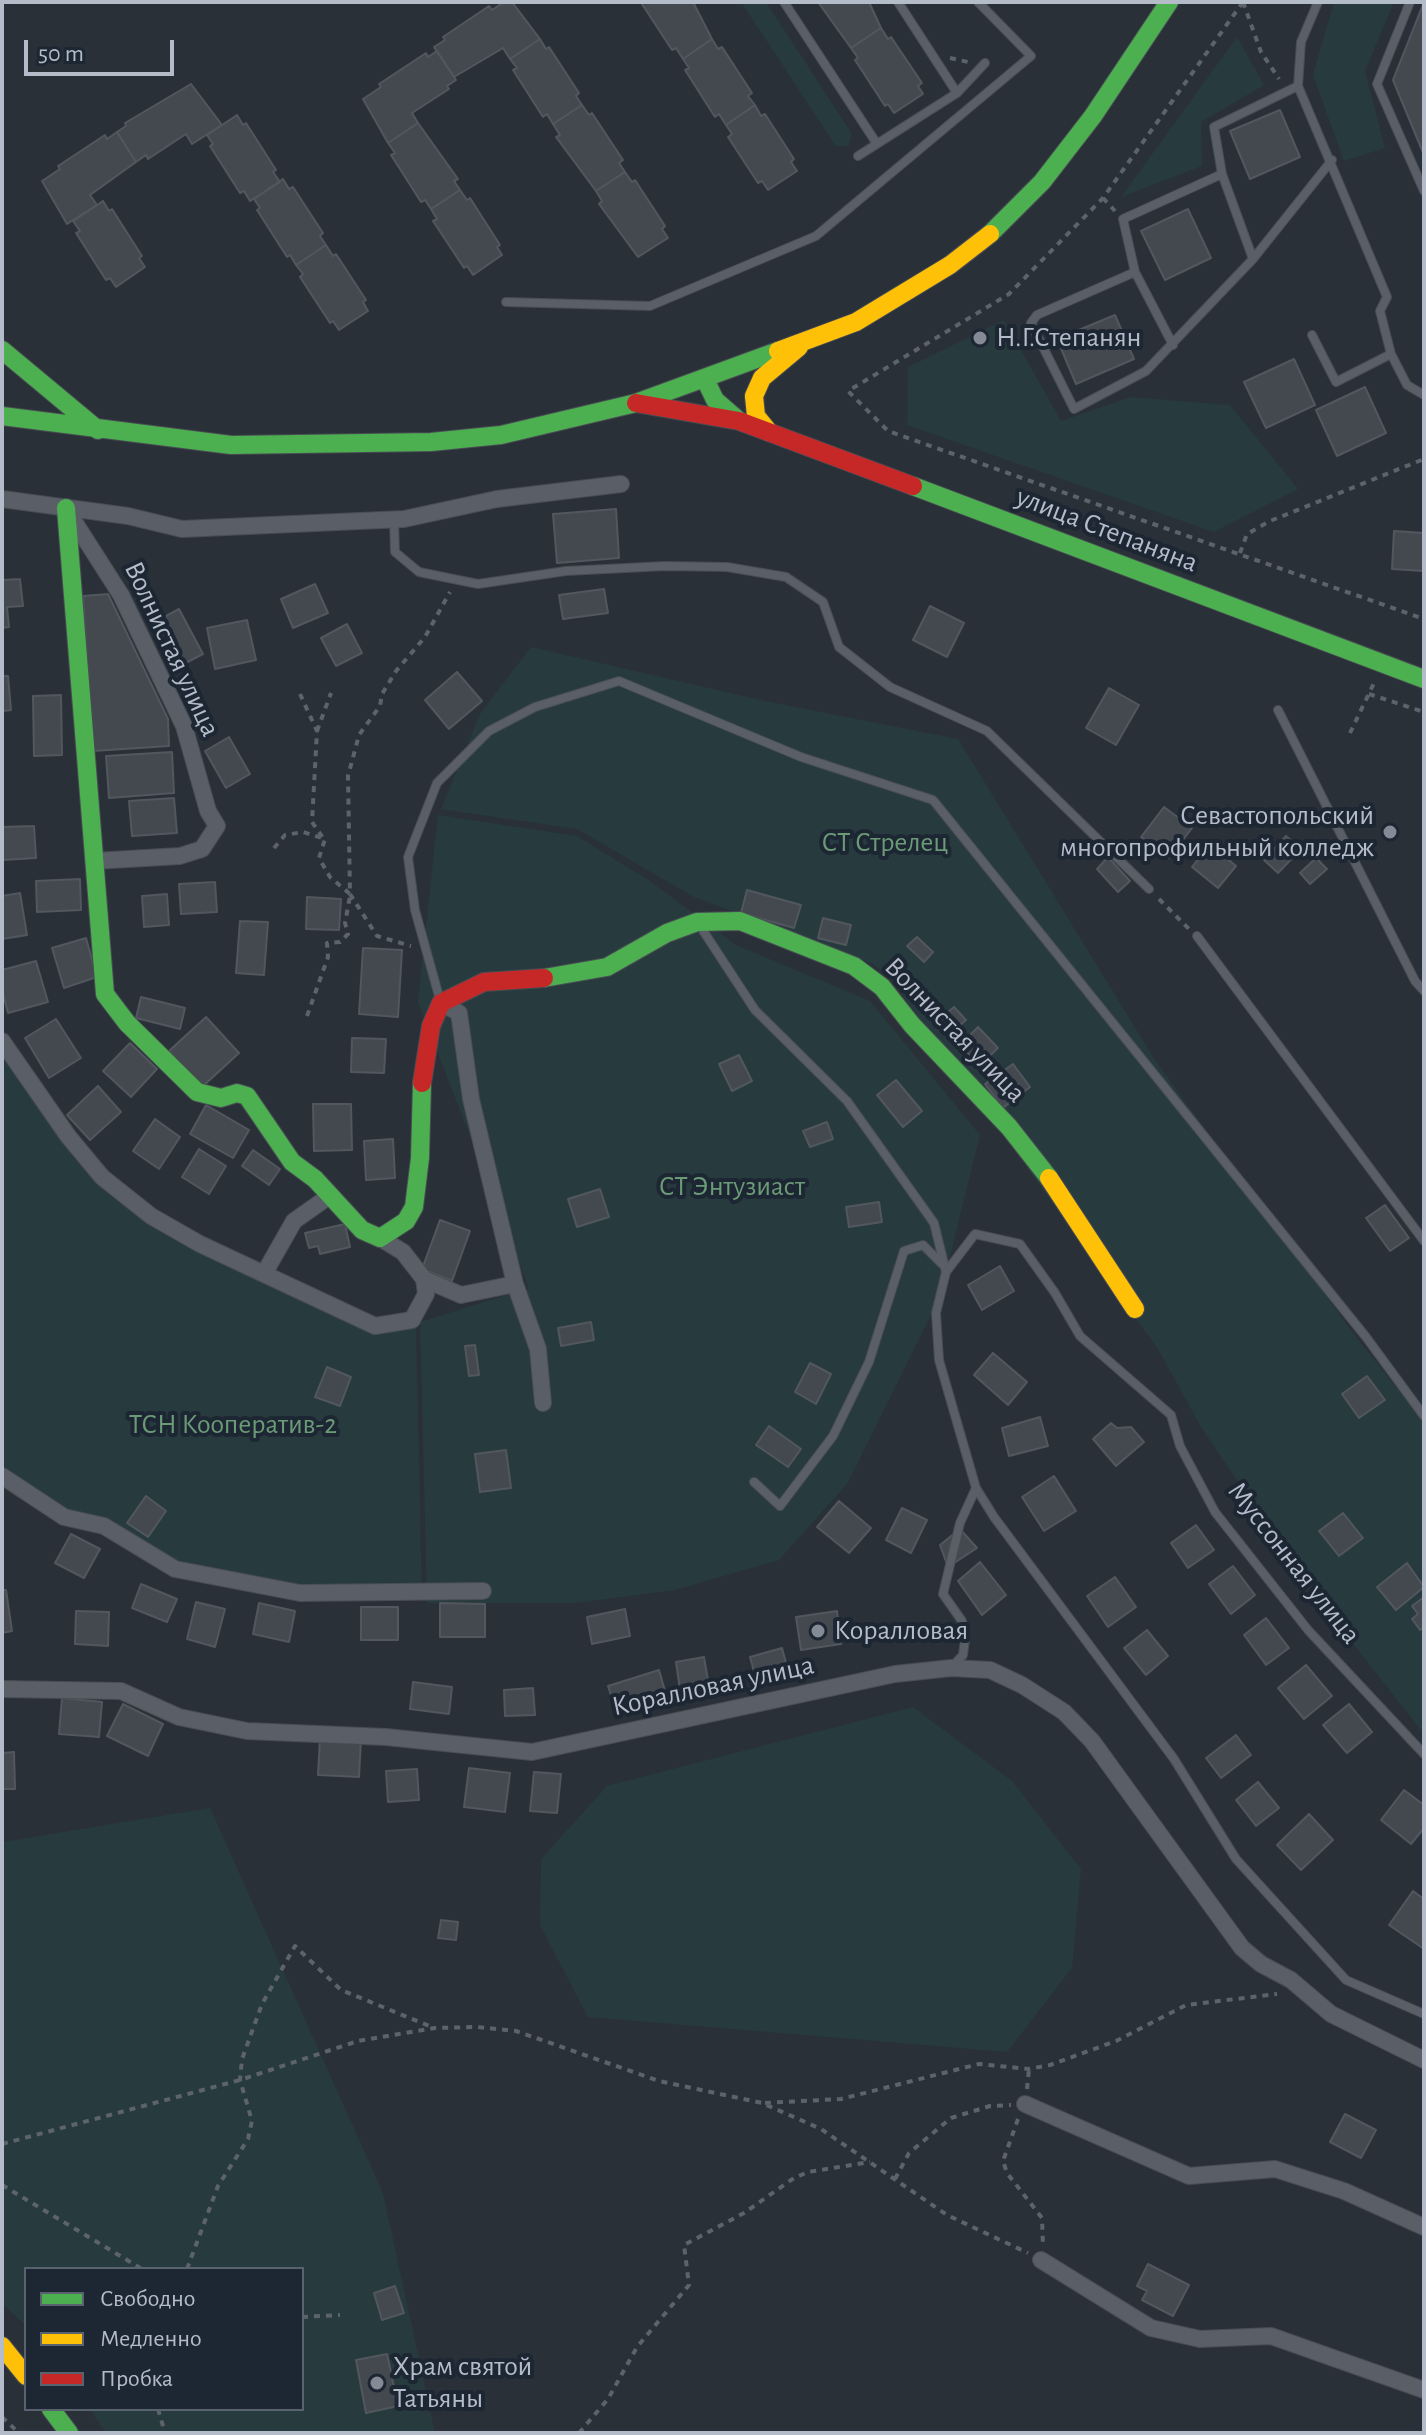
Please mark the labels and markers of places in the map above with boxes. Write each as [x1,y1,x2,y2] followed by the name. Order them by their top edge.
[996,321,1141,355] place label: Н.Г.Степанян
[971,329,989,347] marker: Н.Г.Степанян
[1060,799,1374,865] place label: Севастопольский многопрофильный колледж
[1381,823,1399,841] marker: Севастопольский многопрофильный колледж
[834,1614,968,1648] place label: Коралловая
[809,1622,827,1640] marker: Коралловая
[393,2350,532,2416] place label: Храм святой Татьяны
[368,2374,386,2392] marker: Храм святой Татьяны

